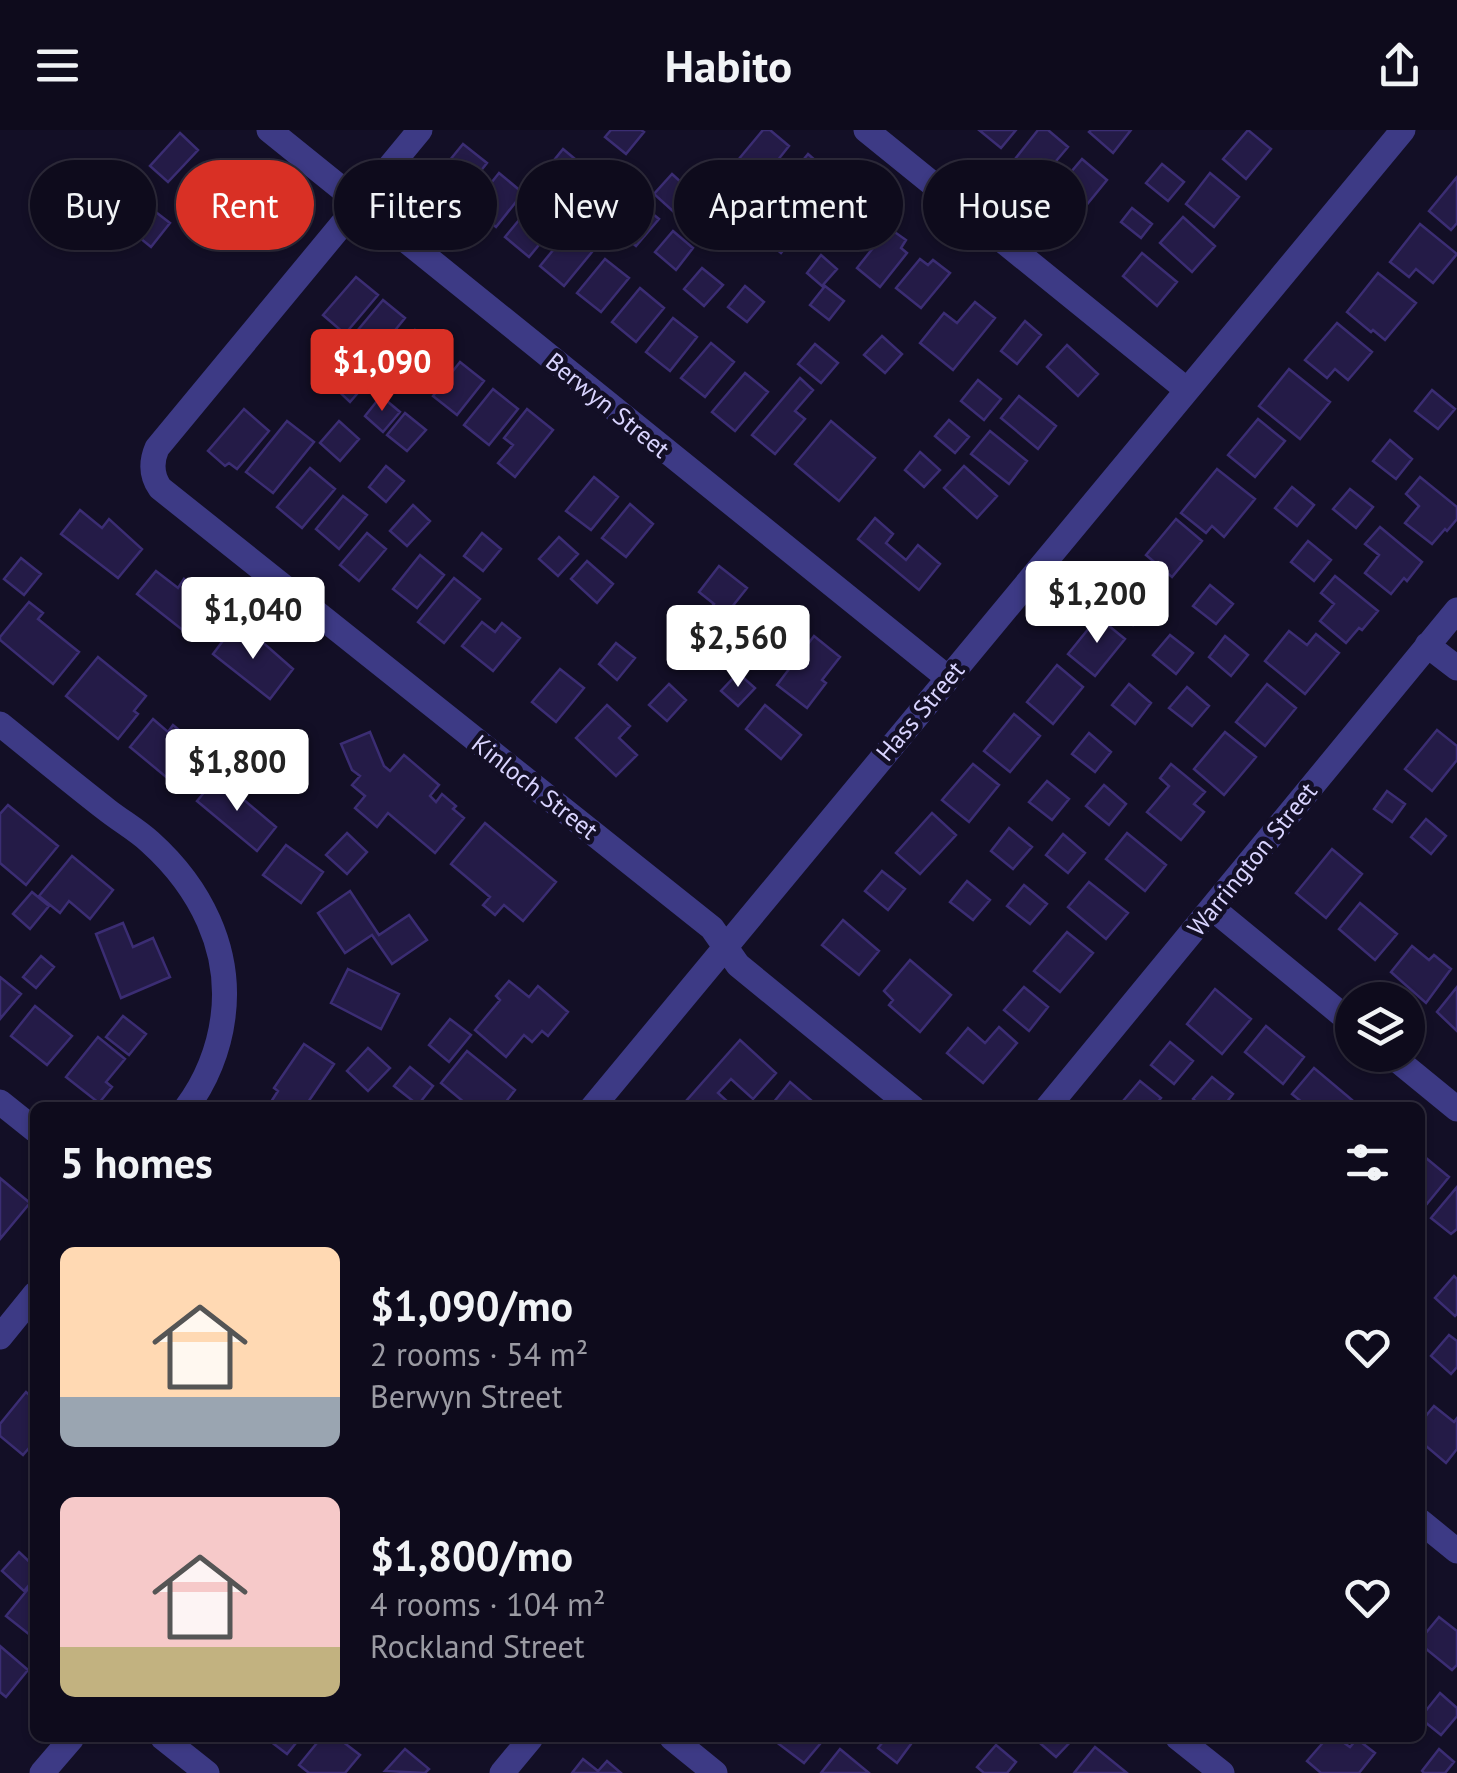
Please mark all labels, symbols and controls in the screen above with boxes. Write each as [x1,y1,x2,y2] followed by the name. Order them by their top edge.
[665,36,792,94] text: Habito
[30,38,85,93] icon: menu
[1372,38,1427,93] icon: share
[30,160,156,250] chip: Buy
[176,160,314,250] chip: Rent
[334,160,497,250] chip: Filters
[517,160,654,250] chip: New
[674,160,903,250] chip: Apartment
[923,160,1086,250] chip: House
[301,329,463,414] pin: $1,090
[333,340,431,382] text: $1,090
[540,345,677,465] street label: Berwyn Street
[1016,561,1178,646] pin: $1,200
[1048,572,1146,614] text: $1,200
[172,577,334,662] pin: $1,040
[204,588,302,630] text: $1,040
[657,605,819,690] pin: $2,560
[689,616,787,658] text: $2,560
[869,654,971,768] street label: Hass Street
[465,728,605,847] street label: Kinloch Street
[156,729,318,814] pin: $1,800
[188,740,286,782] text: $1,800
[1180,775,1324,942] street label: Warrington Street
[1335,982,1425,1072] map controls
[1335,982,1425,1072] button: layers
[60,1135,213,1190] text: 5 homes
[1340,1135,1395,1190] icon: filters
[370,1278,573,1333] text: $1,090/mo
[140,1287,260,1407] icon: home
[1340,1320,1395,1375] icon: heart
[370,1333,588,1375] text: 2 rooms · 54 m²
[370,1375,562,1417] text: Berwyn Street
[370,1528,573,1583] text: $1,800/mo
[140,1537,260,1657] icon: home
[1340,1570,1395,1625] icon: heart
[370,1583,606,1625] text: 4 rooms · 104 m²
[370,1625,585,1667] text: Rockland Street

